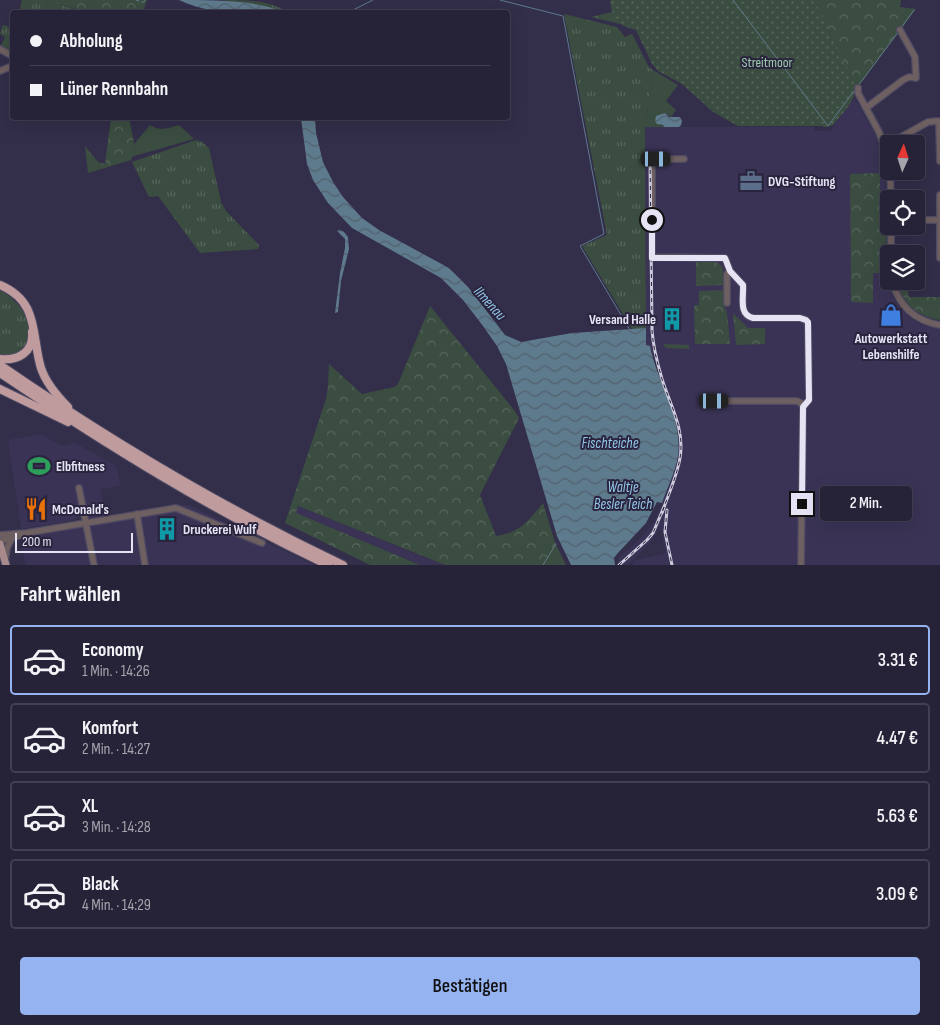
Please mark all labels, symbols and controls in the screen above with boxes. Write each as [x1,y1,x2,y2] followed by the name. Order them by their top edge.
[60,30,123,53] text: Abholung
[741,54,793,71] park label: Streitmoor
[60,78,168,101] text: Lüner Rennbahn
[880,135,925,180] north arrow
[880,135,925,290] map controls
[641,152,671,167] car
[738,168,764,194] office icon: DVG-Stiftung
[768,173,836,190] place label: DVG-Stiftung
[880,190,925,235] button: locate
[641,209,663,231] route start
[880,245,925,290] button: layers
[469,282,510,325] water label: Ilmenau
[878,302,904,328] shop icon: Autowerkstatt Lebenshilfe
[659,306,685,332] building icon: Versand Halle
[589,311,656,328] place label: Versand Halle
[854,330,928,363] place label: Autowerkstatt Lebenshilfe
[699,394,729,409] car
[582,434,639,453] water label: Fischteiche
[26,453,52,479] sports icon: Elbfitness
[56,458,105,475] place label: Elbfitness
[594,478,652,514] water label: Waltje Besler Teich
[820,486,912,522] callout: 2 Min.
[791,493,813,515] route end
[850,494,882,513] text: 2 Min.
[23,496,49,522] restaurant icon: McDonald's
[52,501,109,518] place label: McDonald's
[154,516,180,542] building icon: Druckerei Wulf
[183,521,257,538] place label: Druckerei Wulf
[15,530,132,553] scale bar
[22,533,51,550] text: 200 m
[20,581,121,608] text: Fahrt wählen
[22,638,67,683] icon: car
[82,639,144,662] text: Economy
[878,649,918,672] text: 3.31 €
[82,662,150,681] text: 1 Min. · 14:26
[22,716,67,761] icon: car
[82,717,138,740] text: Komfort
[877,727,918,750] text: 4.47 €
[82,740,150,759] text: 2 Min. · 14:27
[22,794,67,839] icon: car
[82,795,98,818] text: XL
[877,805,918,828] text: 5.63 €
[82,818,151,837] text: 3 Min. · 14:28
[22,872,67,917] icon: car
[82,873,119,896] text: Black
[876,883,918,906] text: 3.09 €
[82,896,151,915] text: 4 Min. · 14:29
[20,957,920,1015] button: Bestätigen

